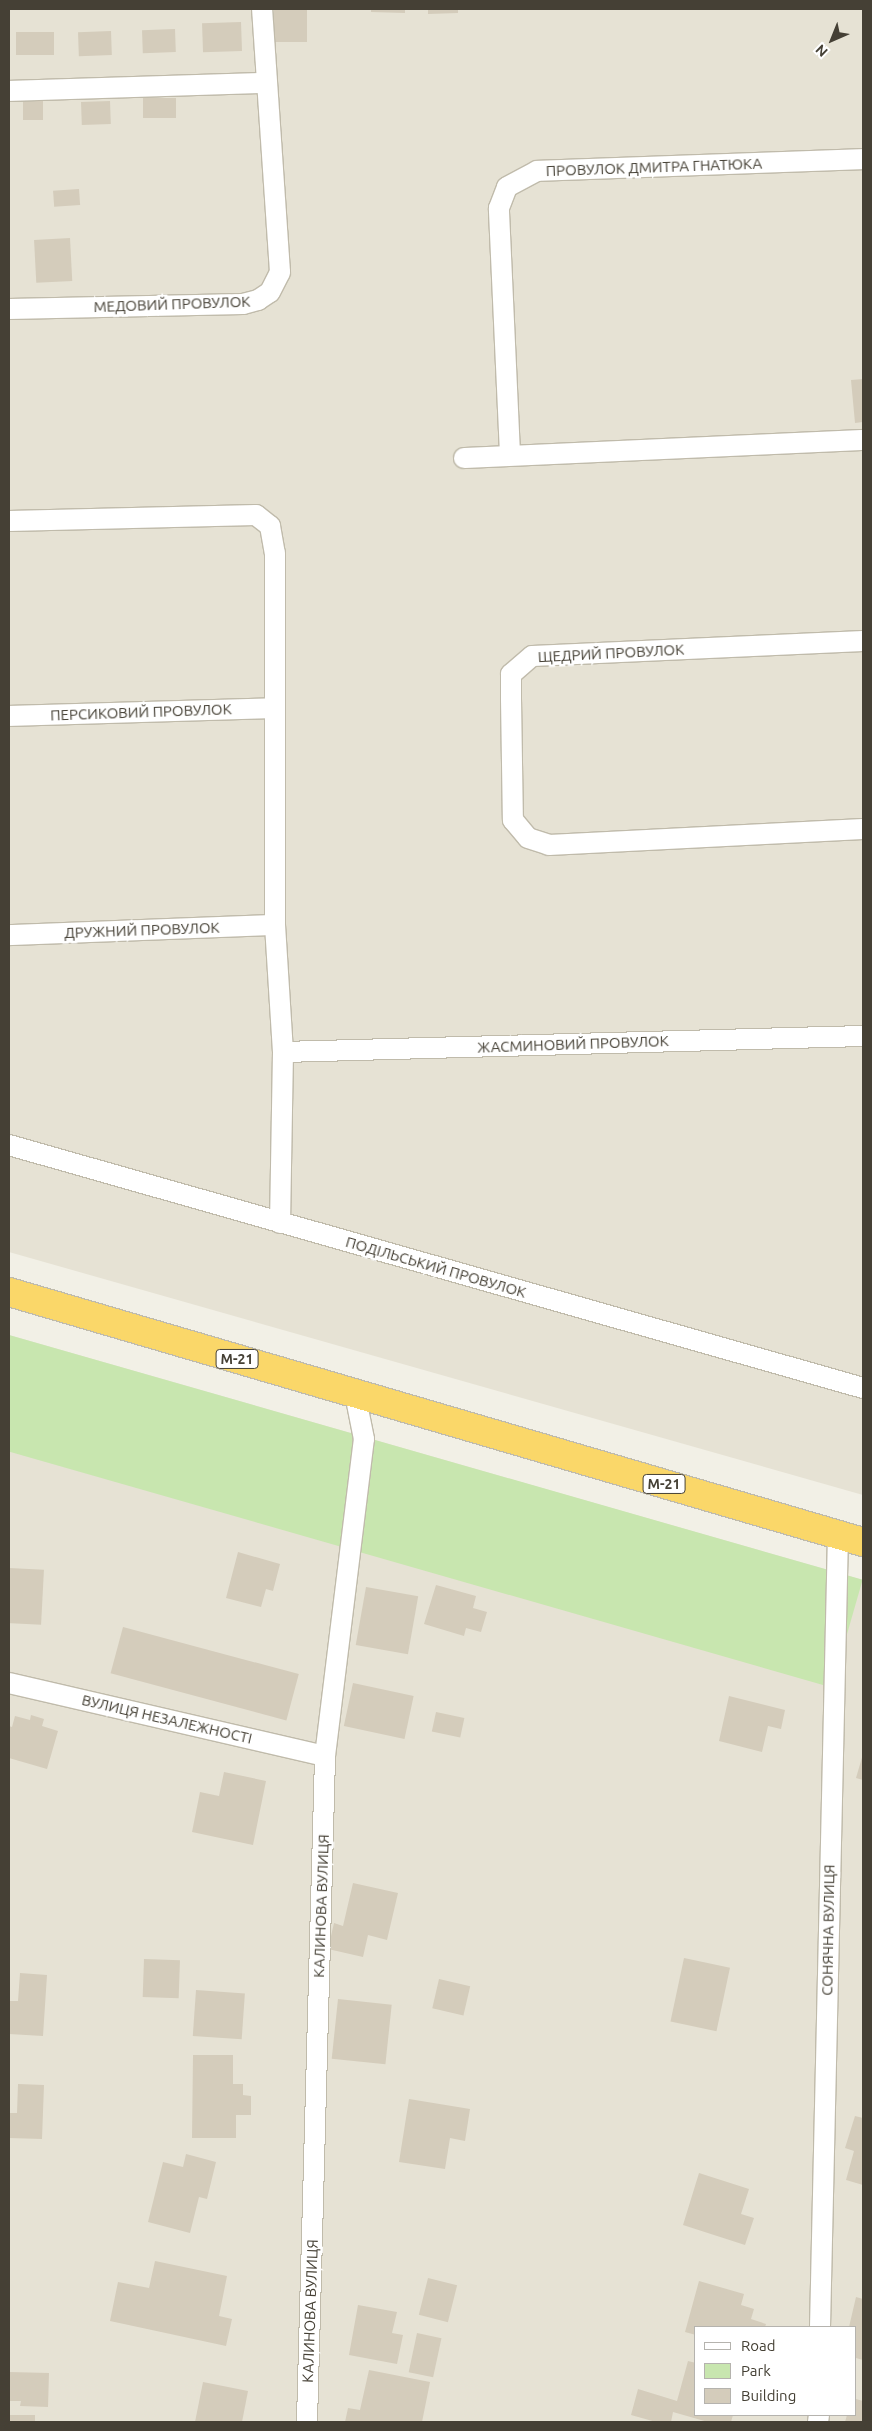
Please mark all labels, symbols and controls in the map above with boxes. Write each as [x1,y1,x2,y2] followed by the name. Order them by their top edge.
[807,15,857,65] north arrow
[812,41,831,60] text: N
[545,154,763,180] street label: ПРОВУЛОК ДМИТРА ГНАТЮКА
[93,292,251,316] street label: МЕДОВИЙ ПРОВУЛОК
[537,640,685,666] street label: ЩЕДРИЙ ПРОВУЛОК
[50,700,232,724] street label: ПЕРСИКОВИЙ ПРОВУЛОК
[64,918,220,942] street label: ДРУЖНИЙ ПРОВУЛОК
[477,1032,669,1056] street label: ЖАСМИНОВИЙ ПРОВУЛОК
[344,1233,528,1301] street label: ПОДІЛЬСЬКИЙ ПРОВУЛОК
[214,1348,260,1370] road number: М-21
[642,1472,686,1496] road number: М-21
[80,1691,254,1747] street label: ВУЛИЦЯ НЕЗАЛЕЖНОСТІ
[310,1834,332,1978] street label: КАЛИНОВА ВУЛИЦЯ
[818,1864,838,1996] street label: СОНЯЧНА ВУЛИЦЯ
[299,2239,321,2383] street label: КАЛИНОВА ВУЛИЦЯ
[694,2326,857,2416] legend
[741,2337,776,2354] text: Road
[741,2362,771,2379] text: Park
[741,2387,796,2404] text: Building

